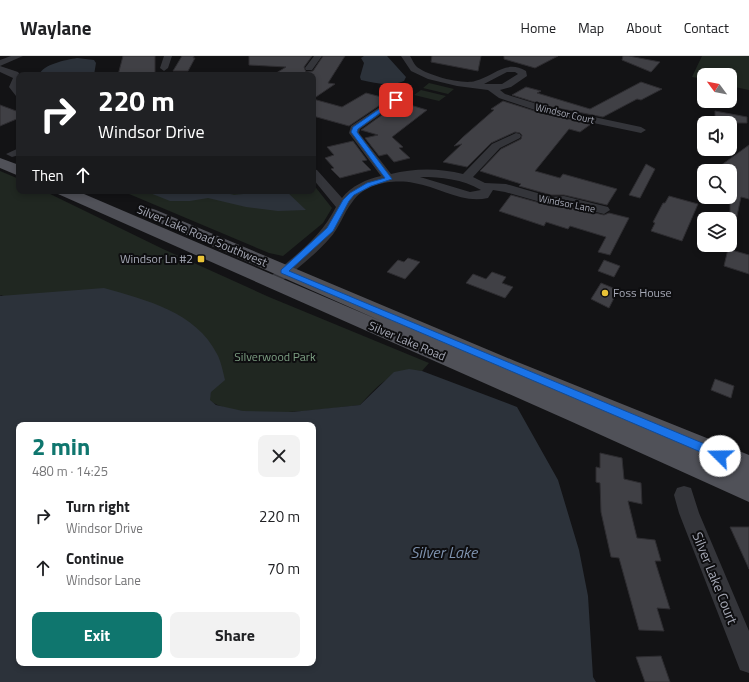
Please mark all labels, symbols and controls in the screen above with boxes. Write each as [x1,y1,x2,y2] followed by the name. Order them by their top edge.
[20,13,92,42] text: Waylane
[521,17,556,38] text: Home
[578,17,604,38] text: Map
[626,17,662,38] text: About
[684,17,729,38] text: Contact
[697,68,737,108] north arrow
[697,68,737,252] map controls
[98,79,175,122] text: 220 m
[379,83,413,117] pin
[32,88,84,140] icon: right
[385,89,407,111] icon: arrive
[534,99,596,128] street label: Windsor Court
[697,116,737,156] button: sound
[98,118,205,145] text: Windsor Drive
[32,164,64,187] text: Then
[72,164,94,186] icon: ahead
[697,164,737,204] button: search
[537,191,597,216] street label: Windsor Lane
[134,199,271,272] street label: Silver Lake Road Southwest
[697,212,737,252] button: layers
[120,249,193,268] place label: Windsor Ln #2
[196,254,206,264] marker: Windsor Ln #2
[613,283,672,302] place label: Foss House
[600,288,610,298] marker: Foss House
[366,316,449,365] street label: Silver Lake Road
[234,347,316,366] park label: Silverwood Park
[32,428,90,464] text: 2 min
[258,435,300,477] button: close
[699,435,741,477] position arrow
[32,461,108,481] text: 480 m · 14:25
[66,495,130,518] text: Turn right
[32,505,54,527] icon: right
[259,505,300,528] text: 220 m
[66,518,143,538] text: Windsor Drive
[687,528,744,627] street label: Silver Lake Court
[411,540,479,564] water label: Silver Lake
[66,547,124,570] text: Continue
[32,557,54,579] icon: ahead
[267,557,300,580] text: 70 m
[66,570,141,590] text: Windsor Lane
[32,612,162,658] button: Exit
[170,612,300,658] button: Share

